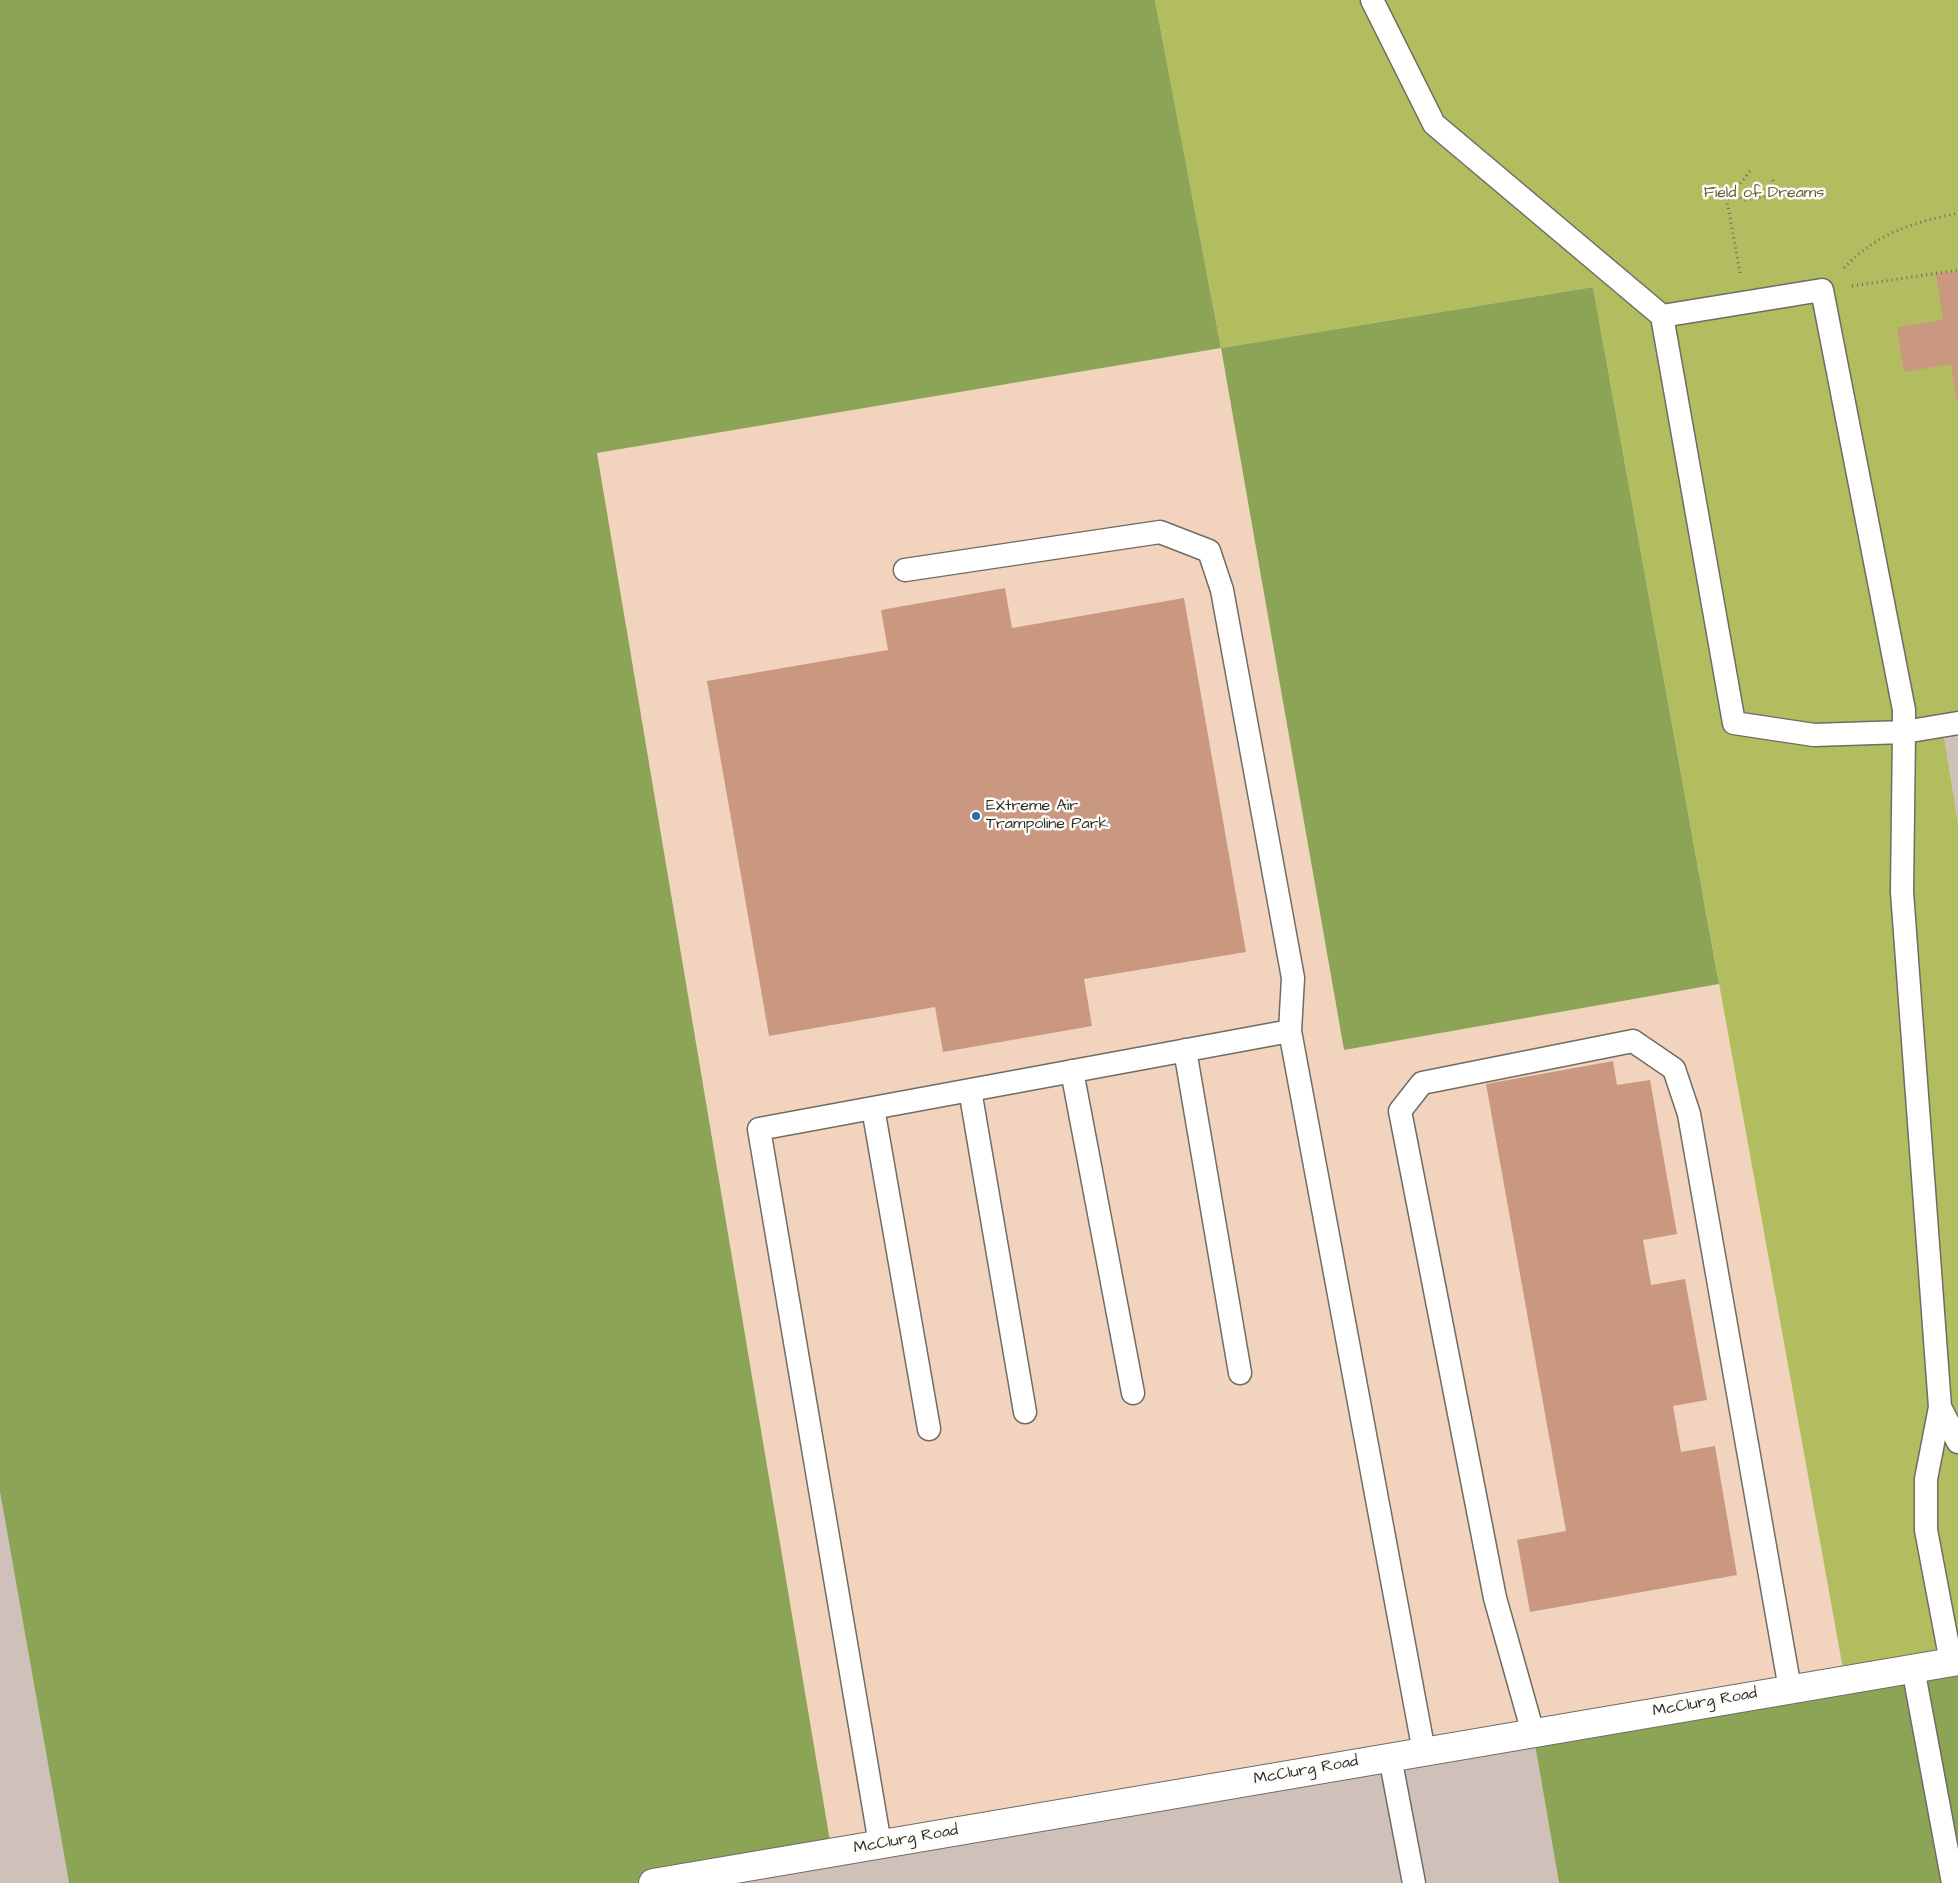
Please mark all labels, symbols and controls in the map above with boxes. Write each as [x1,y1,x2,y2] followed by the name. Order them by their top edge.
[1704,184,1824,204] park label: Field of Dreams
[986,797,1108,835] place label: EXtreme Air Trampoline Park
[970,810,982,822] marker: EXtreme Air Trampoline Park
[1651,1684,1759,1722] street label: McClurg Road
[1252,1752,1360,1790] street label: McClurg Road
[852,1821,960,1859] street label: McClurg Road

